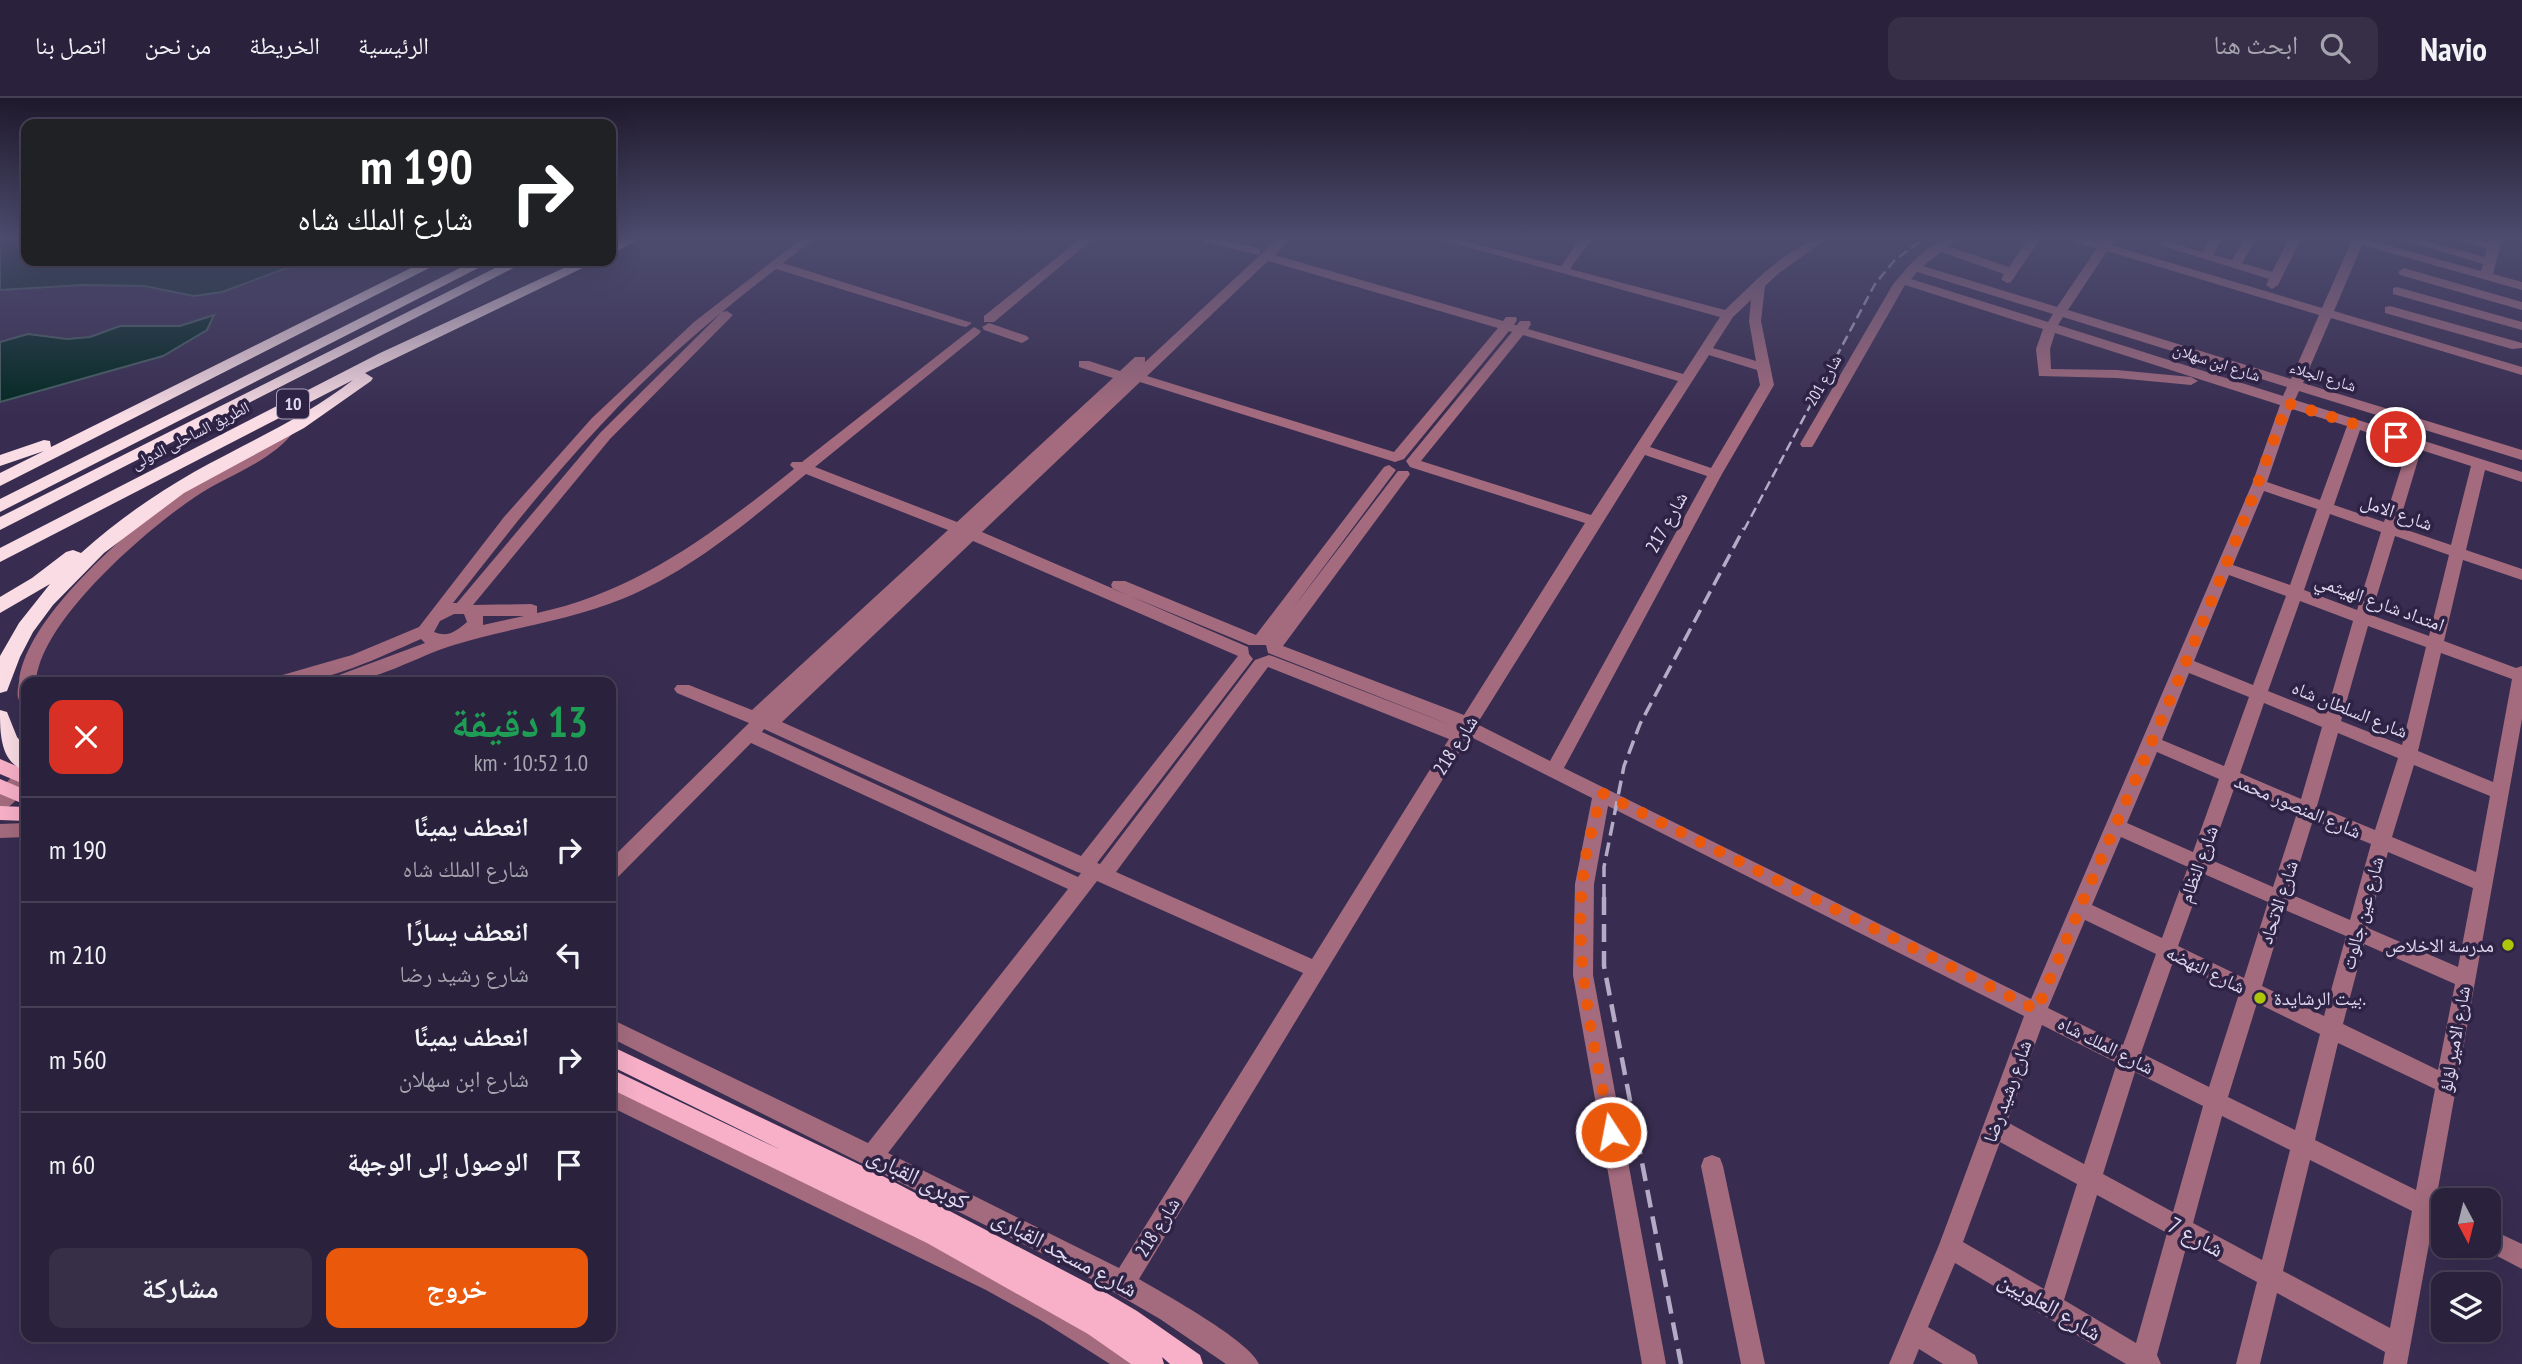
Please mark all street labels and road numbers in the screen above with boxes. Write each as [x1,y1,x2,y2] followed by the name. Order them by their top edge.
[2171,339,2263,386] street label: شارع ابن سهلان
[1800,351,1846,409] street label: شارع 201
[2287,356,2359,397] street label: شارع الجلاء
[277,390,309,418] road number: 10
[128,397,253,474] street label: الطريق الساحلى الدولى
[1640,487,1692,557] street label: شارع 217
[2358,489,2436,535] street label: شارع الامل
[2311,567,2448,640] street label: امتداد شارع الهيثمي
[2289,675,2411,743] street label: شارع السلطان شاه
[1427,711,1483,779] street label: شارع 218
[2231,769,2365,843] street label: شارع المنصور محمد
[2173,822,2225,907] street label: شارع النظام
[2335,854,2389,972] street label: شارع عين جالوت
[2253,857,2303,947] street label: شارع الاتحاد
[2163,940,2249,998] street label: شارع النهضه
[2433,984,2475,1094] street label: شارع الامير لؤلؤ
[2054,1011,2158,1079] street label: شارع الملك شاه
[1977,1037,2037,1145] street label: شارع رشيد رضا
[863,1140,974,1216] street label: كوبرى القبارى
[1129,1193,1185,1261] street label: شارع 218
[987,1202,1143,1304] street label: شارع مسجد القبارى
[2163,1210,2229,1264] street label: شارع 7
[1993,1264,2107,1348] street label: شارع العلويين

